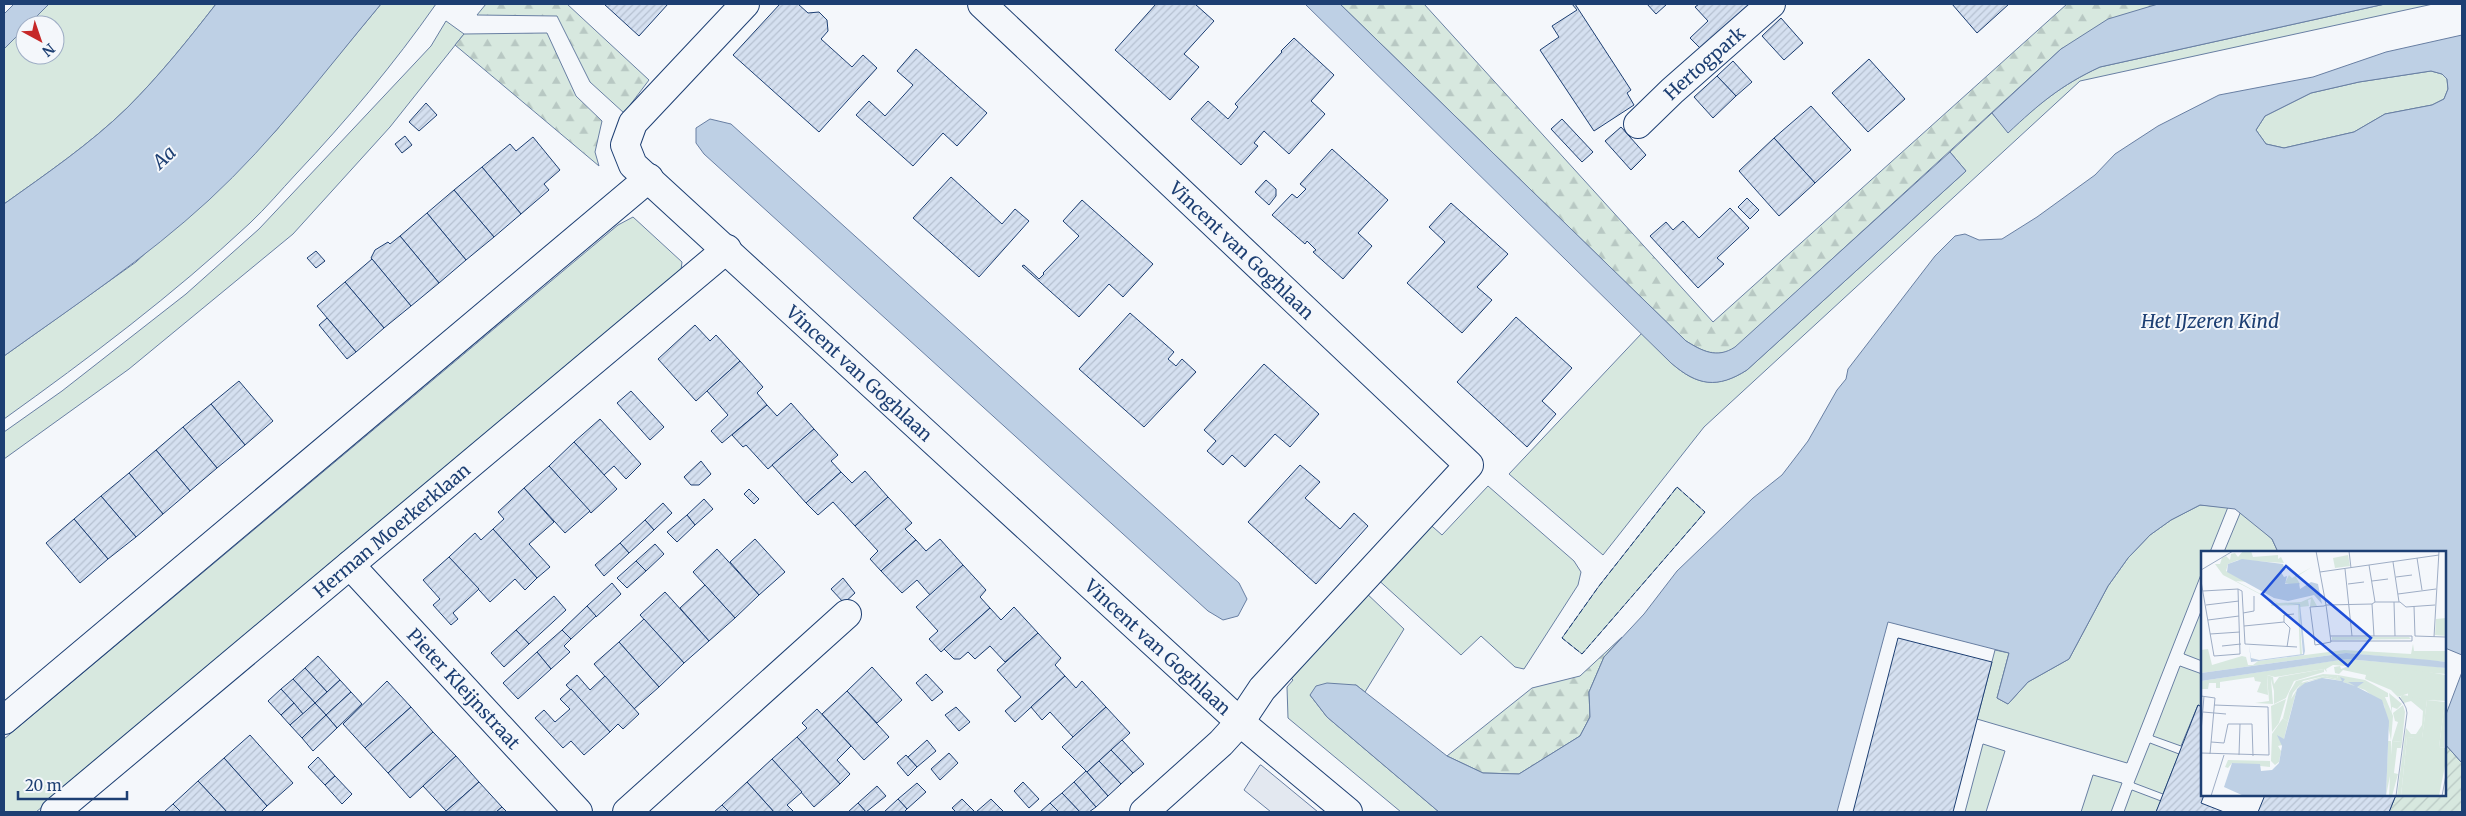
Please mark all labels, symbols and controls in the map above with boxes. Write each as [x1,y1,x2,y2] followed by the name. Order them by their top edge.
[15,15,65,65] north arrow
[1659,21,1750,104] street label: Hertogpark
[38,40,58,60] text: N
[146,140,181,175] water label: Aa
[1164,176,1319,324] street label: Vincent van Goghlaan
[781,299,938,446] street label: Vincent van Goghlaan
[2140,309,2279,333] water label: Het IJzeren Kind
[308,458,475,602] street label: Herman Moerkerklaan
[2201,551,2446,796] inset map
[1079,573,1236,720] street label: Vincent van Goghlaan
[402,623,525,754] street label: Pieter Kleijnstraat
[18,768,126,800] scale bar
[25,776,62,795] text: 20 m

